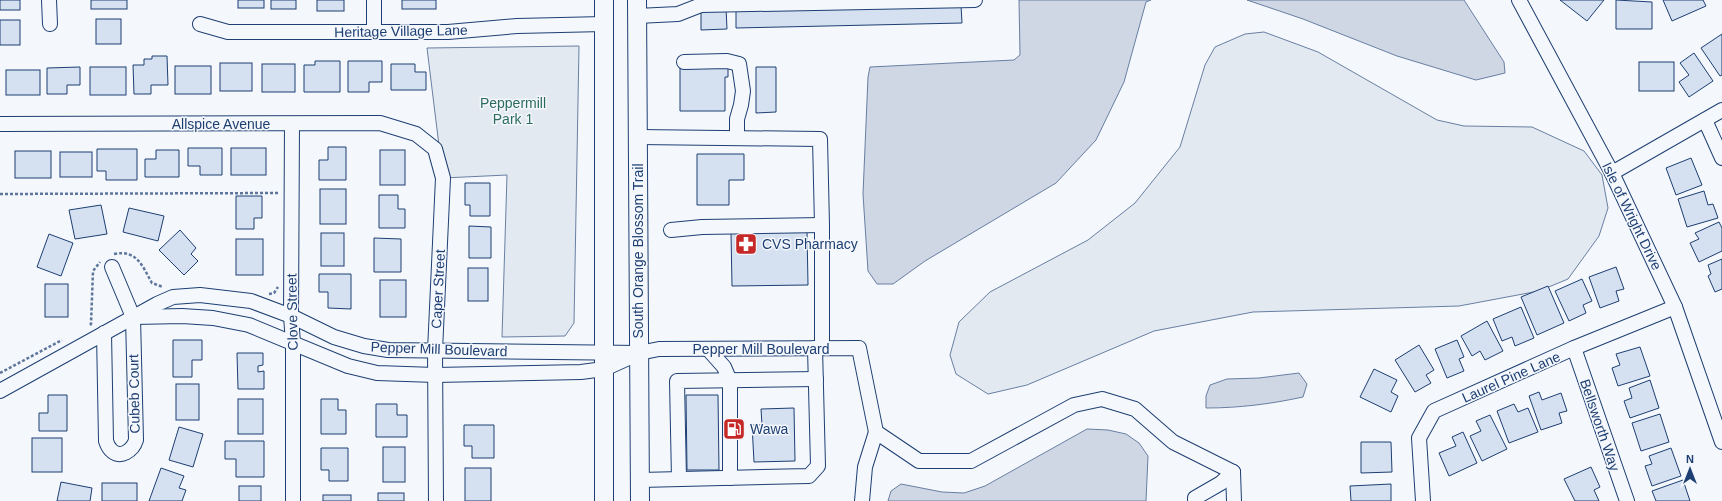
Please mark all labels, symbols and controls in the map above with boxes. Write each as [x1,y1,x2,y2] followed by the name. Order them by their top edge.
[334,22,468,40] street label: Heritage Village Lane
[480,95,546,127] park label: Peppermill Park 1
[172,116,271,132] street label: Allspice Avenue
[1599,159,1665,273] street label: Isle of Wright Drive
[630,163,646,339] street label: South Orange Blossom Trail
[733,231,759,257] pharmacy icon: CVS Pharmacy
[762,236,858,252] place label: CVS Pharmacy
[428,249,448,329] street label: Caper Street
[283,273,301,351] street label: Clove Street
[370,339,508,359] street label: Pepper Mill Boulevard
[693,341,829,357] street label: Pepper Mill Boulevard
[1459,348,1563,406] street label: Laurel Pine Lane
[125,354,143,434] street label: Cubeb Court
[1577,377,1623,473] street label: Bellsworth Way
[721,416,747,442] fuel station icon: Wawa
[750,421,789,437] place label: Wawa
[1670,449,1710,489] north arrow
[1686,453,1694,465] text: N

